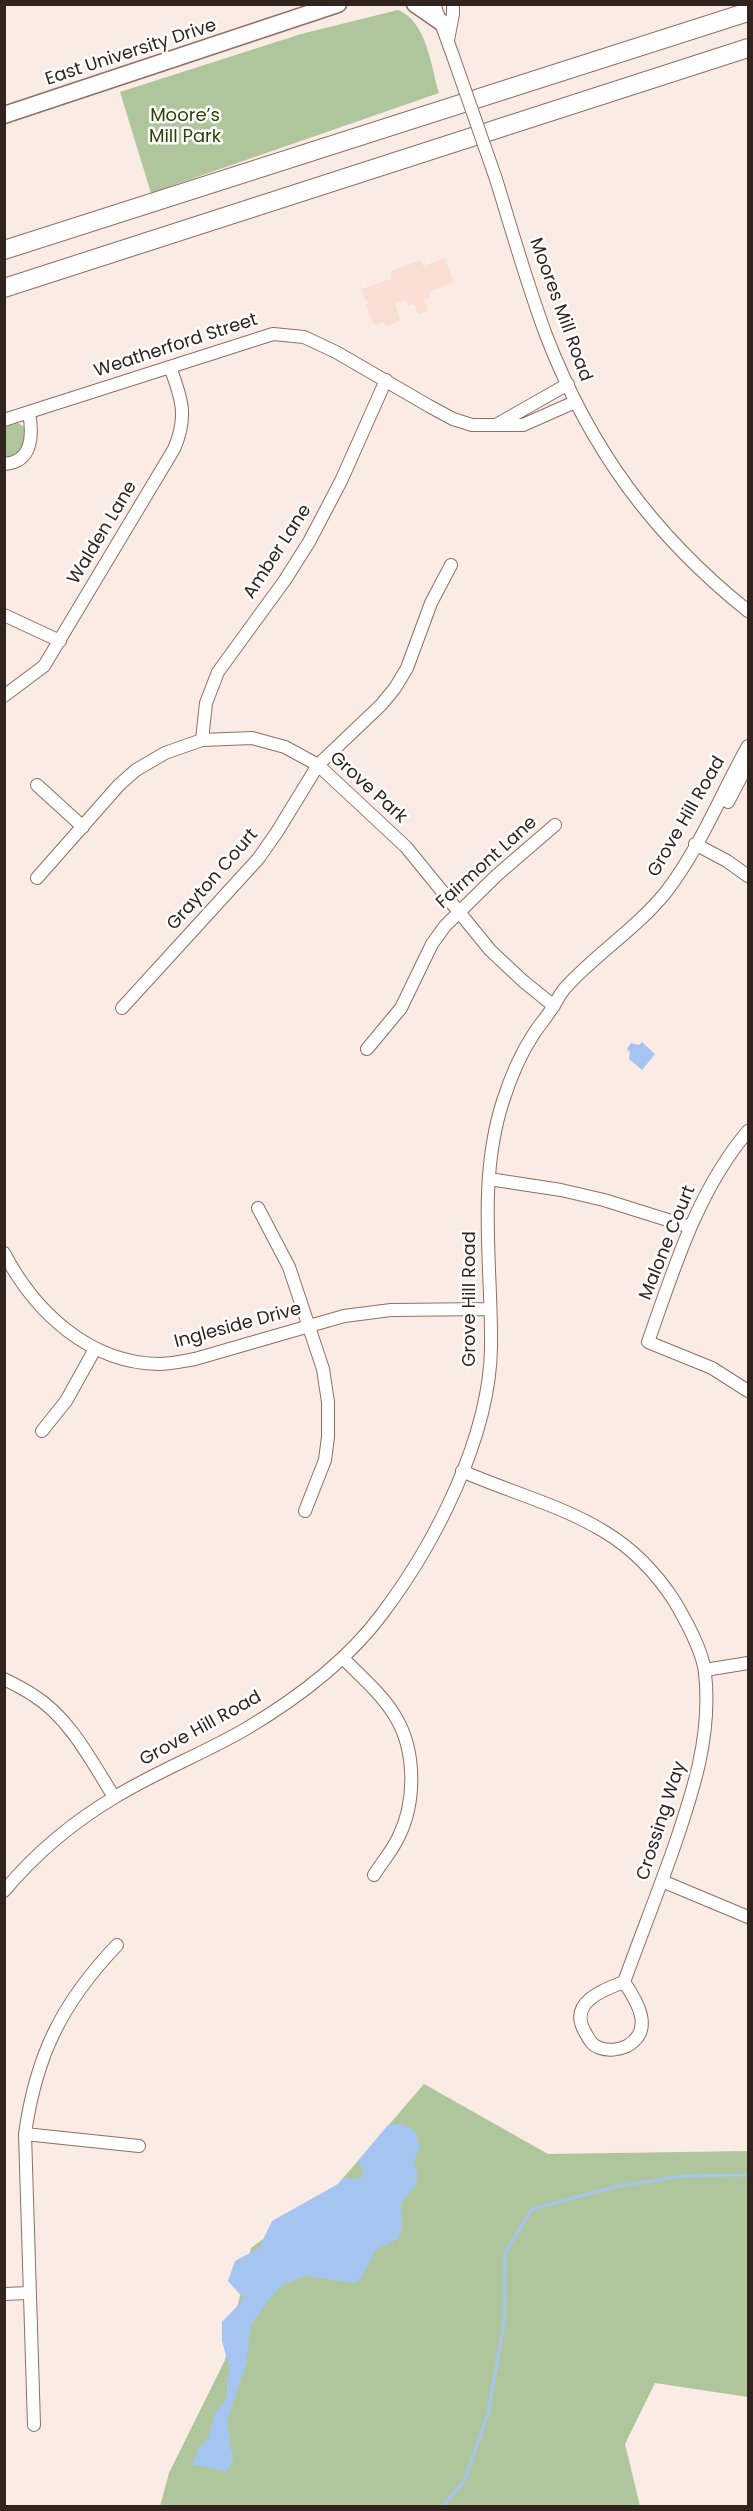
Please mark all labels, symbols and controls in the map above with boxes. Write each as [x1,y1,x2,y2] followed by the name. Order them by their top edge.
[43,15,219,91] street label: East University Drive
[149,105,221,148] park label: Moore’s Mill Park
[524,235,596,385] street label: Moores Mill Road
[92,309,260,383] street label: Weatherford Street
[64,478,142,588] street label: Walden Lane
[239,501,317,603] street label: Amber Lane
[325,748,411,828] street label: Grove Park
[644,753,730,881] street label: Grove Hill Road
[432,812,542,914] street label: Fairmont Lane
[163,825,263,935] street label: Grayton Court
[635,1183,701,1303] street label: Malone Court
[459,1231,481,1367] street label: Grove Hill Road
[172,1299,304,1353] street label: Ingleside Drive
[136,1687,266,1771] street label: Grove Hill Road
[633,1759,691,1883] street label: Crossing Way

